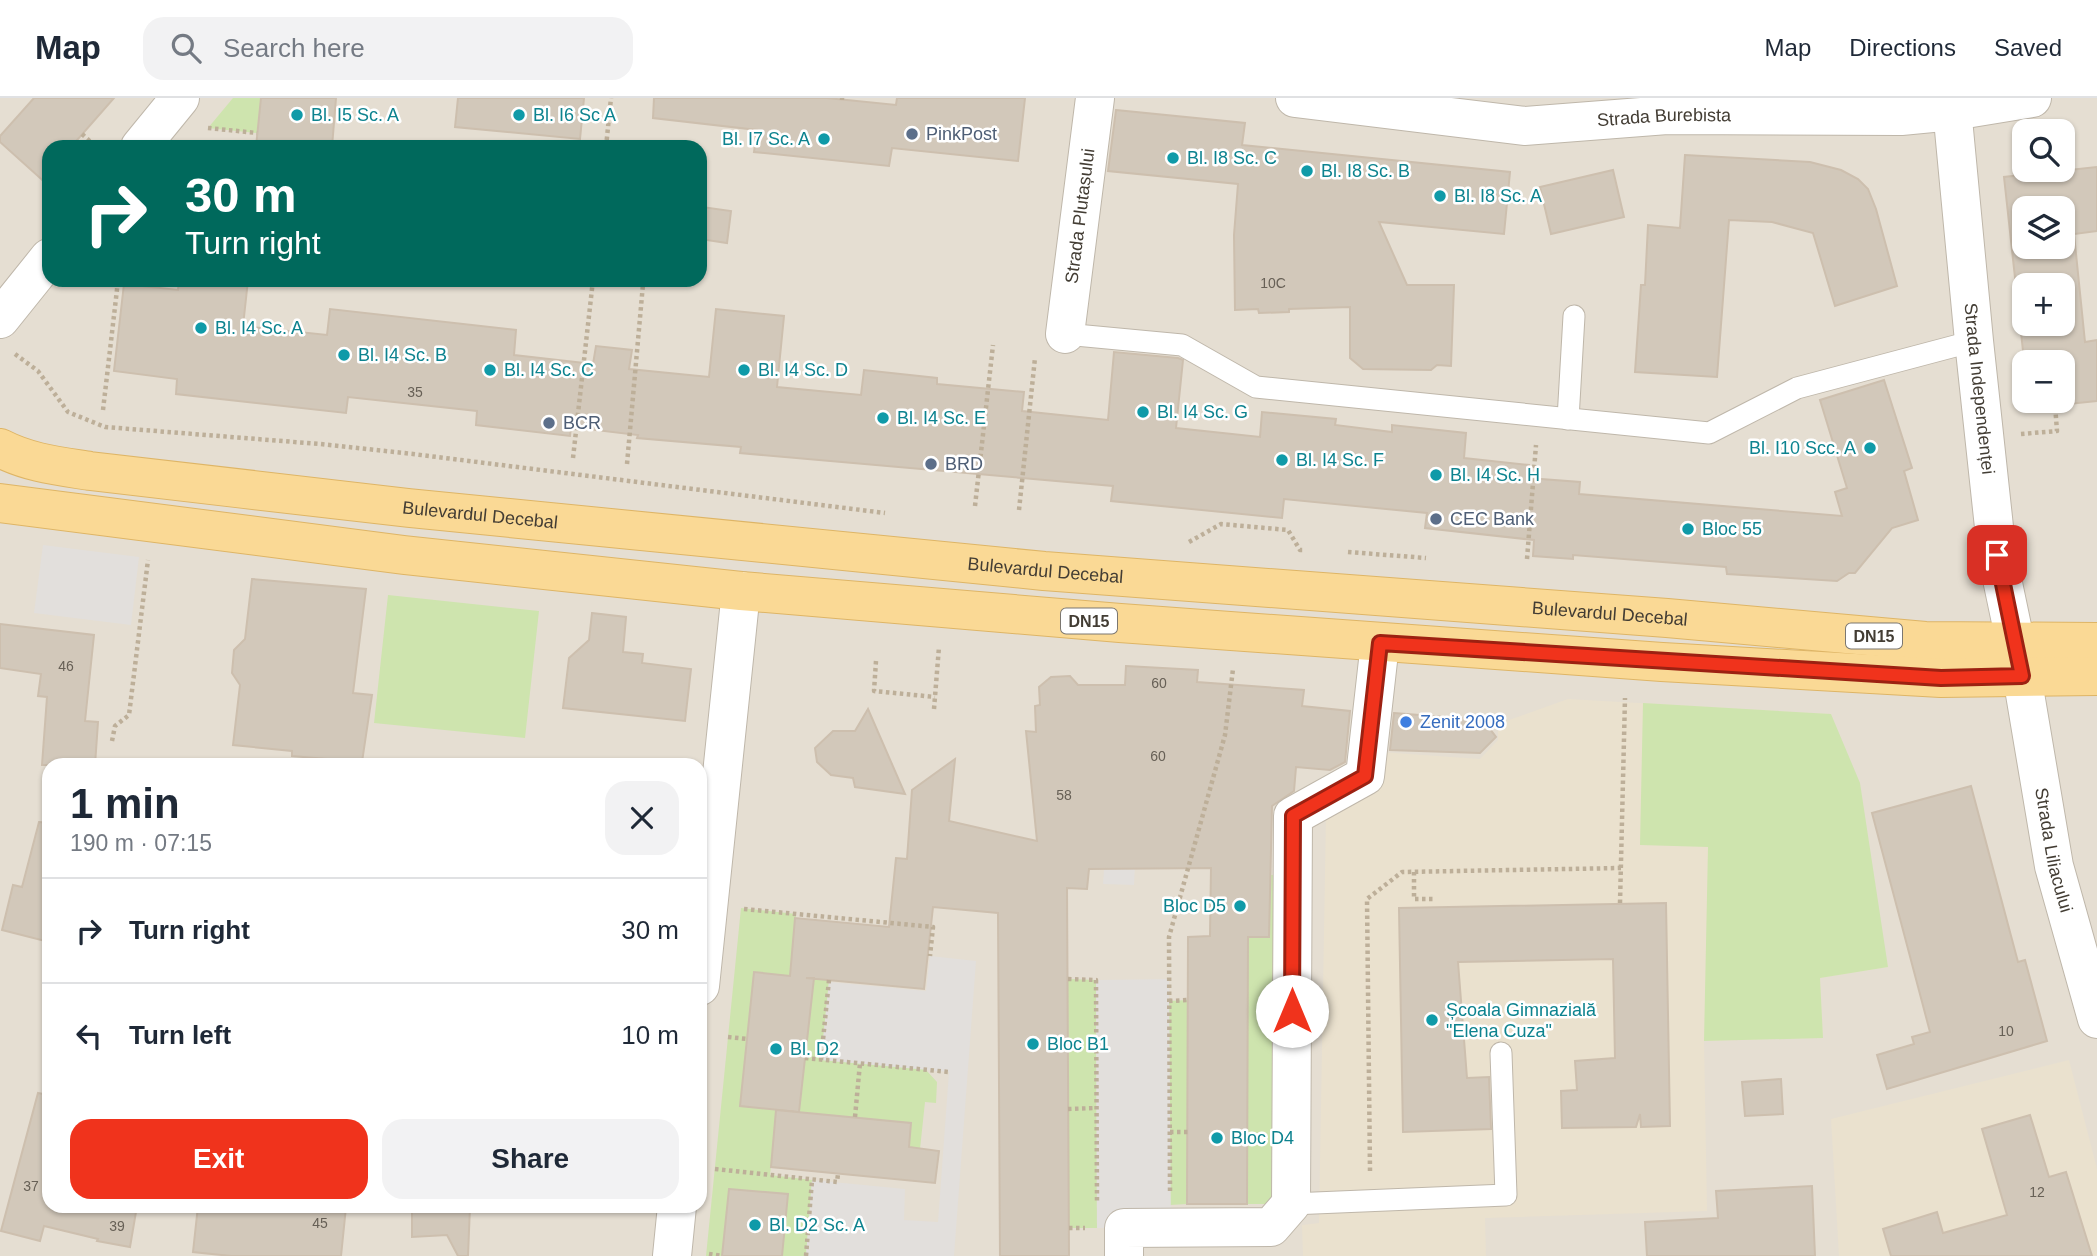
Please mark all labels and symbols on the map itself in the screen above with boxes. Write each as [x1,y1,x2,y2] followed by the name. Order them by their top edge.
[311,105,399,125] place label: Bl. I5 Sc. A
[533,105,616,125] place label: Bl. I6 Sc A
[1596,105,1732,130] street label: Strada Burebista
[289,107,305,123] marker: Bl. I5 Sc. A
[511,107,527,123] marker: Bl. I6 Sc A
[926,124,997,144] place label: PinkPost
[904,126,920,142] marker: PinkPost
[722,129,810,149] place label: Bl. I7 Sc. A
[816,131,832,147] marker: Bl. I7 Sc. A
[1061,147,1099,285] street label: Strada Plutașului
[1187,148,1277,168] place label: Bl. I8 Sc. C
[1165,150,1181,166] marker: Bl. I8 Sc. C
[1321,161,1410,181] place label: Bl. I8 Sc. B
[1299,163,1315,179] marker: Bl. I8 Sc. B
[1454,186,1542,206] place label: Bl. I8 Sc. A
[1432,188,1448,204] marker: Bl. I8 Sc. A
[1260,275,1286,291] house number: 10C
[1960,302,1998,475] street label: Strada Independenței
[215,318,303,338] place label: Bl. I4 Sc. A
[193,320,209,336] marker: Bl. I4 Sc. A
[358,345,447,365] place label: Bl. I4 Sc. B
[336,347,352,363] marker: Bl. I4 Sc. B
[504,360,594,380] place label: Bl. I4 Sc. C
[758,360,848,380] place label: Bl. I4 Sc. D
[482,362,498,378] marker: Bl. I4 Sc. C
[736,362,752,378] marker: Bl. I4 Sc. D
[407,384,423,400] house number: 35
[1157,402,1248,422] place label: Bl. I4 Sc. G
[1135,404,1151,420] marker: Bl. I4 Sc. G
[897,408,986,428] place label: Bl. I4 Sc. E
[875,410,891,426] marker: Bl. I4 Sc. E
[563,413,601,433] place label: BCR
[541,415,557,431] marker: BCR
[1749,438,1856,458] place label: Bl. I10 Scc. A
[1862,440,1878,456] marker: Bl. I10 Scc. A
[1296,450,1384,470] place label: Bl. I4 Sc. F
[1274,452,1290,468] marker: Bl. I4 Sc. F
[945,454,983,474] place label: BRD
[923,456,939,472] marker: BRD
[1450,465,1540,485] place label: Bl. I4 Sc. H
[1428,467,1444,483] marker: Bl. I4 Sc. H
[401,497,559,533] street label: Bulevardul Decebal
[1450,509,1535,529] place label: CEC Bank
[1428,511,1444,527] marker: CEC Bank
[1702,519,1762,539] place label: Bloc 55
[1680,521,1696,537] marker: Bloc 55
[1967,525,2027,585] pin
[967,553,1124,587] street label: Bulevardul Decebal
[1531,598,1689,630] street label: Bulevardul Decebal
[1061,608,1117,634] road number: DN15
[1846,624,1902,649] road number: DN15
[58,658,74,674] house number: 46
[1151,675,1167,691] house number: 60
[1420,712,1505,732] place label: Zenit 2008
[1398,714,1414,730] marker: Zenit 2008
[1150,748,1166,764] house number: 60
[2031,786,2077,915] street label: Strada Liliacului
[1056,787,1072,803] house number: 58
[1163,896,1226,916] place label: Bloc D5
[1232,898,1248,914] marker: Bloc D5
[1255,974,1329,1048] position arrow
[1446,1000,1597,1041] place label: Școala Gimnazială "Elena Cuza"
[1424,1012,1440,1028] marker: Școala Gimnazială "Elena Cuza"
[1998,1023,2014,1039] house number: 10
[1047,1034,1109,1054] place label: Bloc B1
[1025,1036,1041,1052] marker: Bloc B1
[790,1039,839,1059] place label: Bl. D2
[768,1041,784,1057] marker: Bl. D2
[1231,1128,1294,1148] place label: Bloc D4
[1209,1130,1225,1146] marker: Bloc D4
[23,1178,39,1194] house number: 37
[2029,1184,2045,1200] house number: 12
[312,1215,328,1231] house number: 45
[769,1215,865,1235] place label: Bl. D2 Sc. A
[747,1217,763,1233] marker: Bl. D2 Sc. A
[109,1218,125,1234] house number: 39

